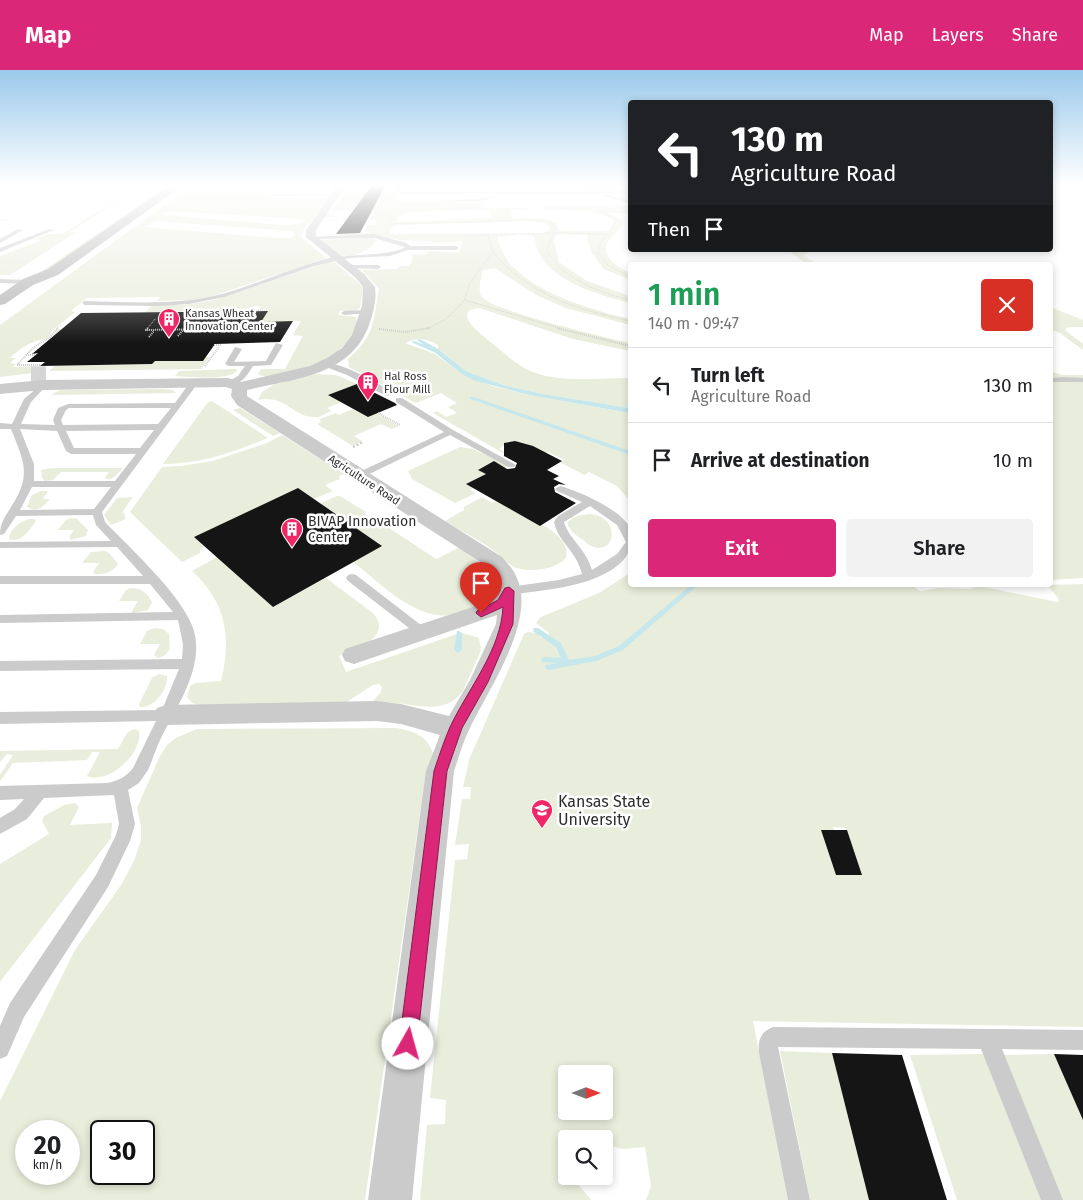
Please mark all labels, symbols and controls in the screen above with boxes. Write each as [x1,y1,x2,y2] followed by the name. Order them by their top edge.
[25,21,71,49] text: Map
[869,24,904,46] text: Map
[932,24,984,46] text: Layers
[1012,24,1058,46] text: Share
[731,118,824,160] text: 130 m
[648,120,713,185] icon: left
[731,160,896,187] text: Agriculture Road
[700,215,728,243] icon: arrive
[648,218,690,241] text: Then
[648,277,720,313] text: 1 min
[981,279,1033,331] button: close
[157,307,181,338] building icon: Kansas Wheat Innovation Center
[185,307,275,333] place label: Kansas Wheat Innovation Center
[648,314,739,333] text: 140 m · 09:47
[691,364,765,387] text: Turn left
[356,370,380,401] building icon: Hal Ross Flour Mill
[384,370,431,396] place label: Hal Ross Flour Mill
[648,371,676,399] icon: left
[983,374,1033,397] text: 130 m
[691,387,811,406] text: Agriculture Road
[648,446,676,474] icon: arrive
[691,449,870,472] text: Arrive at destination
[993,449,1033,472] text: 10 m
[326,452,402,508] street label: Agriculture Road
[308,513,416,546] place label: BIVAP Innovation Center
[280,517,304,548] building icon: BIVAP Innovation Center
[648,519,836,577] button: Exit
[846,519,1033,577] button: Share
[460,562,502,613] pin
[467,569,495,597] icon: arrive
[558,792,650,829] place label: Kansas State University
[530,798,554,829] school or university icon: Kansas State University
[381,1017,433,1069] position arrow
[558,1065,612,1120] north arrow
[558,1065,613,1185] map controls
[90,1120,155,1185] speed limit sign: 30
[558,1130,613,1185] button: search
[34,1131,61,1161] text: 20
[33,1158,62,1172] text: km/h

